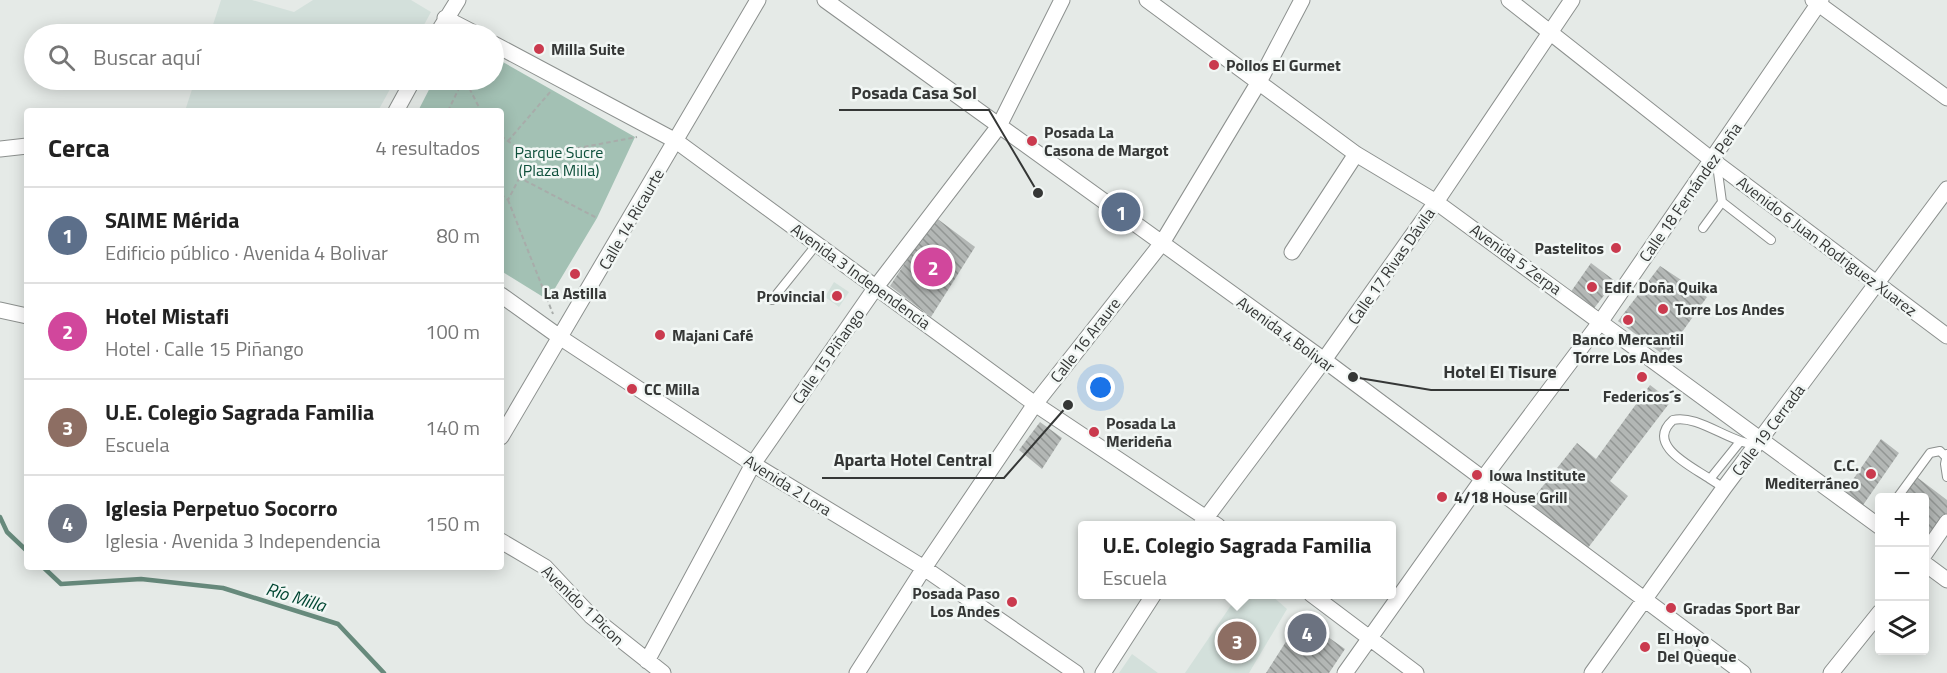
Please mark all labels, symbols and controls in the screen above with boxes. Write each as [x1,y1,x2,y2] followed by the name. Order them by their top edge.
[24,24,504,90] search box
[551,37,625,61] place label: Milla Suite
[93,40,201,74] text: Buscar aquí
[45,41,78,74] icon: search
[532,42,546,56] marker: Milla Suite
[1226,53,1341,77] place label: Pollos El Gurmet
[1207,58,1221,72] marker: Pollos El Gurmet
[839,74,989,110] callout: Posada Casa Sol
[851,79,977,106] text: Posada Casa Sol
[1633,117,1747,267] street label: Calle 18 Fernández Peña
[1044,120,1169,162] place label: Posada La Casona de Margot
[48,128,110,167] text: Cerca
[376,132,480,163] text: 4 resultados
[1025,134,1039,148] marker: Posada La Casona de Margot
[515,140,603,182] park label: Parque Sucre (Plaza Milla)
[592,164,670,274] street label: Calle 14 Ricaurte
[1732,170,1922,322] street label: Avenido 6 Juan Rodriguez Xuarez
[1102,190,1140,234] pin: 1
[1342,202,1440,330] street label: Calle 17 Rivas Dávila
[105,203,239,237] text: SAIME Mérida
[786,217,936,335] street label: Avenida 3 Independencia
[1465,218,1567,300] street label: Avenida 5 Zerpa
[62,220,73,251] text: 1
[436,220,480,251] text: 80 m
[1535,236,1604,260] place label: Pastelitos
[105,237,388,268] text: Edificio público · Avenida 4 Bolivar
[1609,241,1623,255] marker: Pastelitos
[914,244,952,290] pin: 2
[568,267,582,281] marker: La Astilla
[1604,275,1718,299] place label: Edif. Doña Quika
[1585,280,1599,294] marker: Edif. Doña Quika
[543,281,607,305] place label: La Astilla
[757,284,825,308] place label: Provincial
[830,289,844,303] marker: Provincial
[1232,290,1340,378] street label: Avenida 4 Bolivar
[1044,292,1126,388] street label: Calle 16 Araure
[1675,297,1785,321] place label: Torre Los Andes
[105,299,229,333] text: Hotel Mistafi
[1656,302,1670,316] marker: Torre Los Andes
[786,303,870,409] street label: Calle 15 Piñango
[1621,313,1635,327] marker: Banco Mercantil Torre Los Andes
[62,316,73,347] text: 2
[425,316,480,347] text: 100 m
[672,323,753,347] place label: Majani Café
[1572,327,1684,369] place label: Banco Mercantil Torre Los Andes
[653,328,667,342] marker: Majani Café
[105,333,304,364] text: Hotel · Calle 15 Piñango
[1431,354,1569,390] callout: Hotel El Tisure
[1443,358,1557,385] text: Hotel El Tisure
[1635,370,1649,384] marker: Federicos´s
[1086,373,1115,402] your location
[644,377,700,401] place label: CC Milla
[1726,379,1810,481] street label: Calle 19 Cerrada
[625,382,639,396] marker: CC Milla
[1603,384,1681,408] place label: Federicos´s
[105,395,374,429] text: U.E. Colegio Sagrada Familia
[1106,411,1176,453] place label: Posada La Merideña
[62,412,73,443] text: 3
[425,412,480,443] text: 140 m
[1087,425,1101,439] marker: Posada La Merideña
[105,429,169,460] text: Escuela
[822,442,1004,478] callout: Aparta Hotel Central
[834,446,992,473] text: Aparta Hotel Central
[740,449,836,521] street label: Avenida 2 Lora
[1765,453,1859,495] place label: C.C. Mediterráneo
[1489,463,1586,487] place label: Iowa Institute
[1864,467,1878,481] marker: C.C. Mediterráneo
[1470,468,1484,482] marker: Iowa Institute
[1454,485,1568,509] place label: 4/18 House Grill
[1435,490,1449,504] marker: 4/18 House Grill
[105,491,338,525] text: Iglesia Perpetuo Socorro
[1875,493,1929,655] map controls
[1875,493,1929,547] button: +
[62,508,73,539] text: 4
[425,508,480,539] text: 150 m
[1078,521,1396,599] popup
[105,525,381,556] text: Iglesia · Avenida 3 Independencia
[1102,528,1372,562] text: U.E. Colegio Sagrada Familia
[1875,547,1929,601] button: −
[536,559,630,651] street label: Avenido 1 Picon
[1102,562,1167,593] text: Escuela
[263,575,330,619] water label: Río Milla
[912,581,1000,623] place label: Posada Paso Los Andes
[1005,595,1019,609] marker: Posada Paso Los Andes
[1683,596,1800,620] place label: Gradas Sport Bar
[1664,601,1678,615] marker: Gradas Sport Bar
[1875,601,1929,655] button: layers
[1288,610,1326,656] pin: 4
[1218,618,1256,664] pin: 3
[1657,626,1736,668] place label: El Hoyo Del Queque
[1638,640,1652,654] marker: El Hoyo Del Queque

